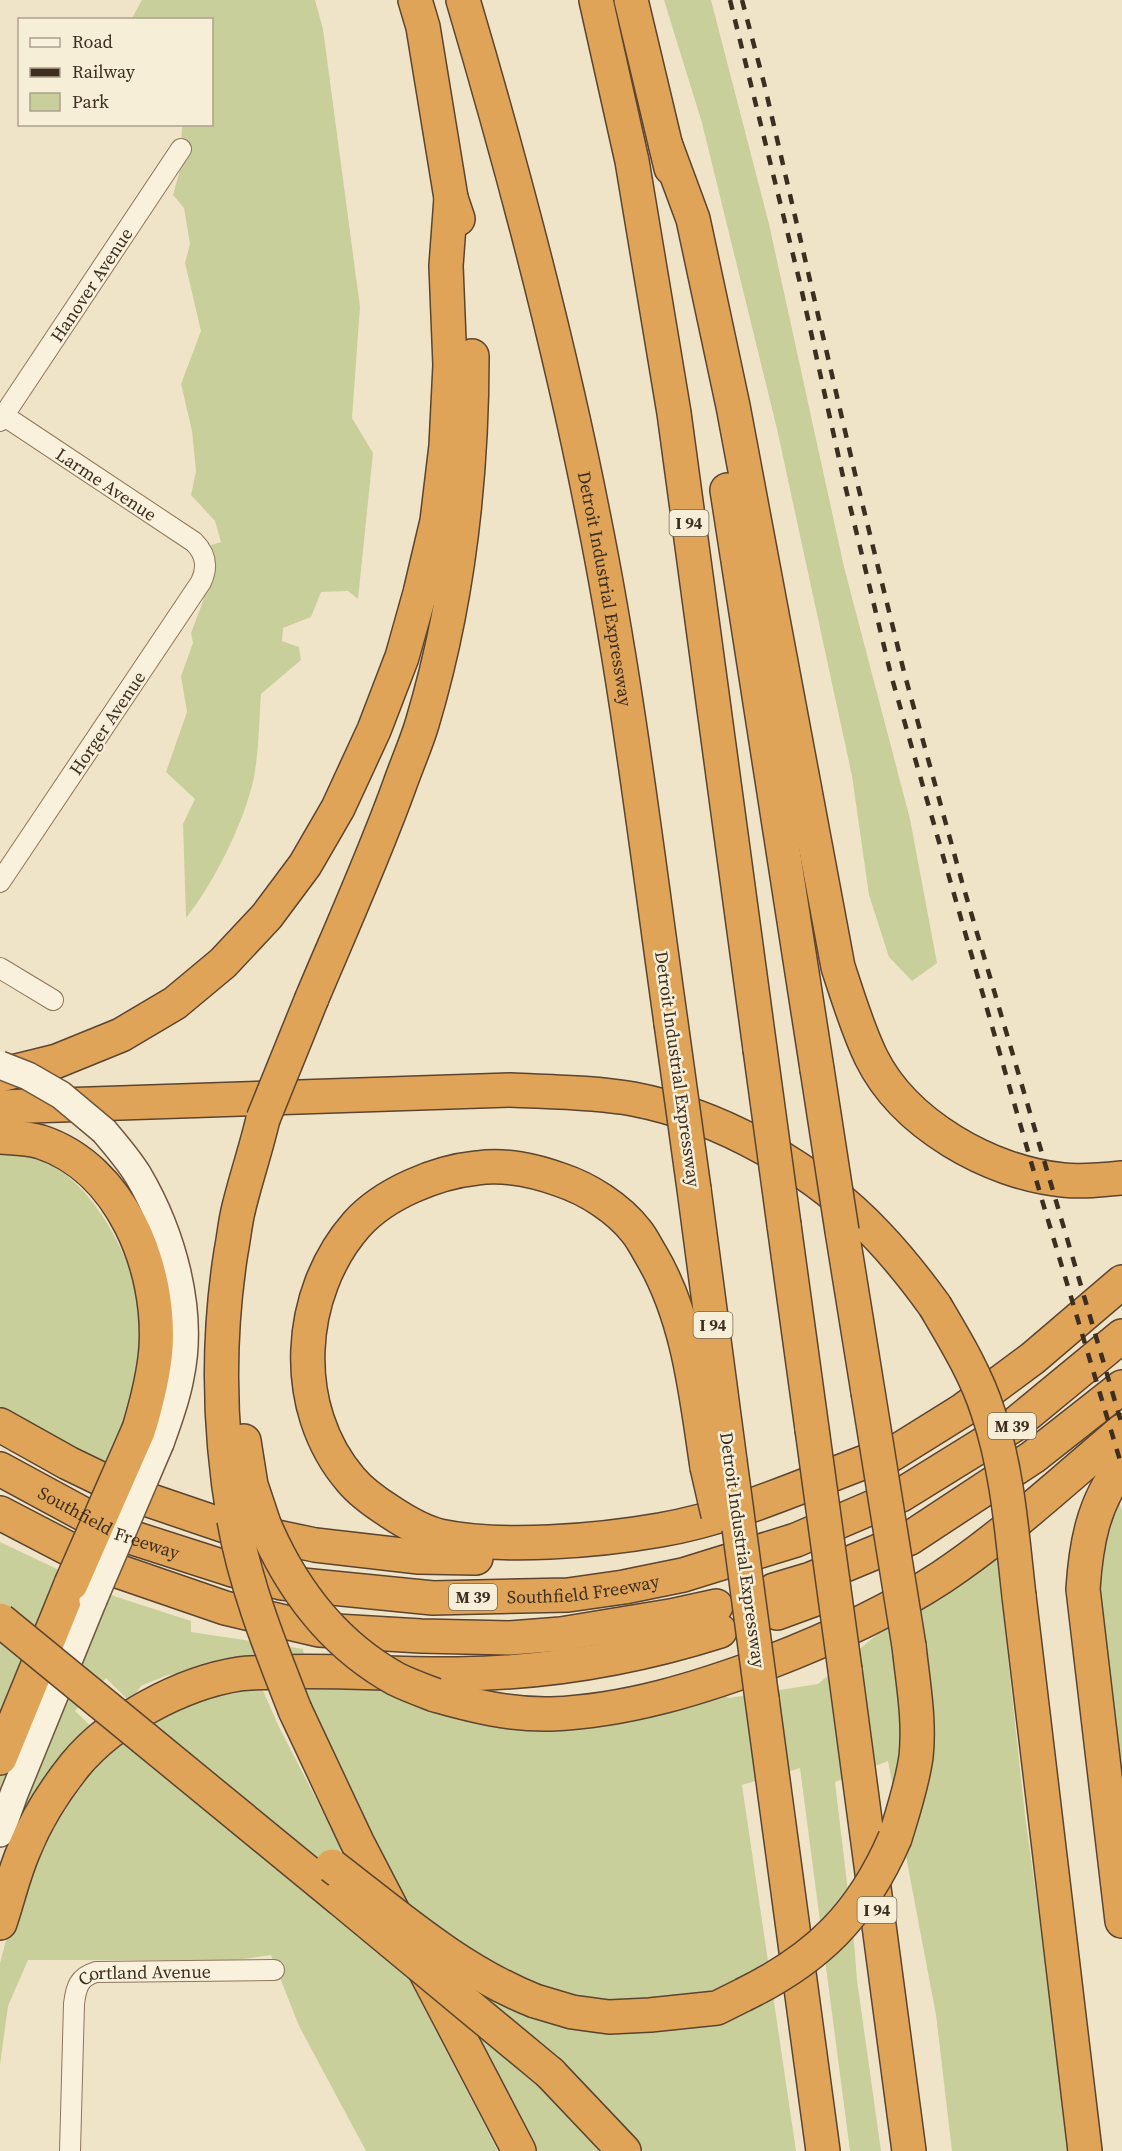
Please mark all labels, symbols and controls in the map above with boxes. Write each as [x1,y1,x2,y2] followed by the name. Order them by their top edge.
[18,18,213,126] legend
[72,29,113,54] text: Road
[72,59,136,84] text: Railway
[72,89,109,114] text: Park
[44,222,138,347] street label: Hanover Avenue
[51,441,162,526] street label: Larme Avenue
[572,469,639,709] street label: Detroit Industrial Expressway
[670,510,708,536] road number: I 94
[63,666,151,780] street label: Horger Avenue
[649,949,707,1190] street label: Detroit Industrial Expressway
[694,1312,732,1338] road number: I 94
[988,1413,1036,1439] road number: M 39
[714,1430,772,1671] street label: Detroit Industrial Expressway
[34,1480,184,1565] street label: Southfield Freeway
[507,1568,662,1609] street label: Southfield Freeway
[449,1584,497,1610] road number: M 39
[858,1897,896,1923] road number: I 94
[72,1958,211,1991] street label: Cortland Avenue

